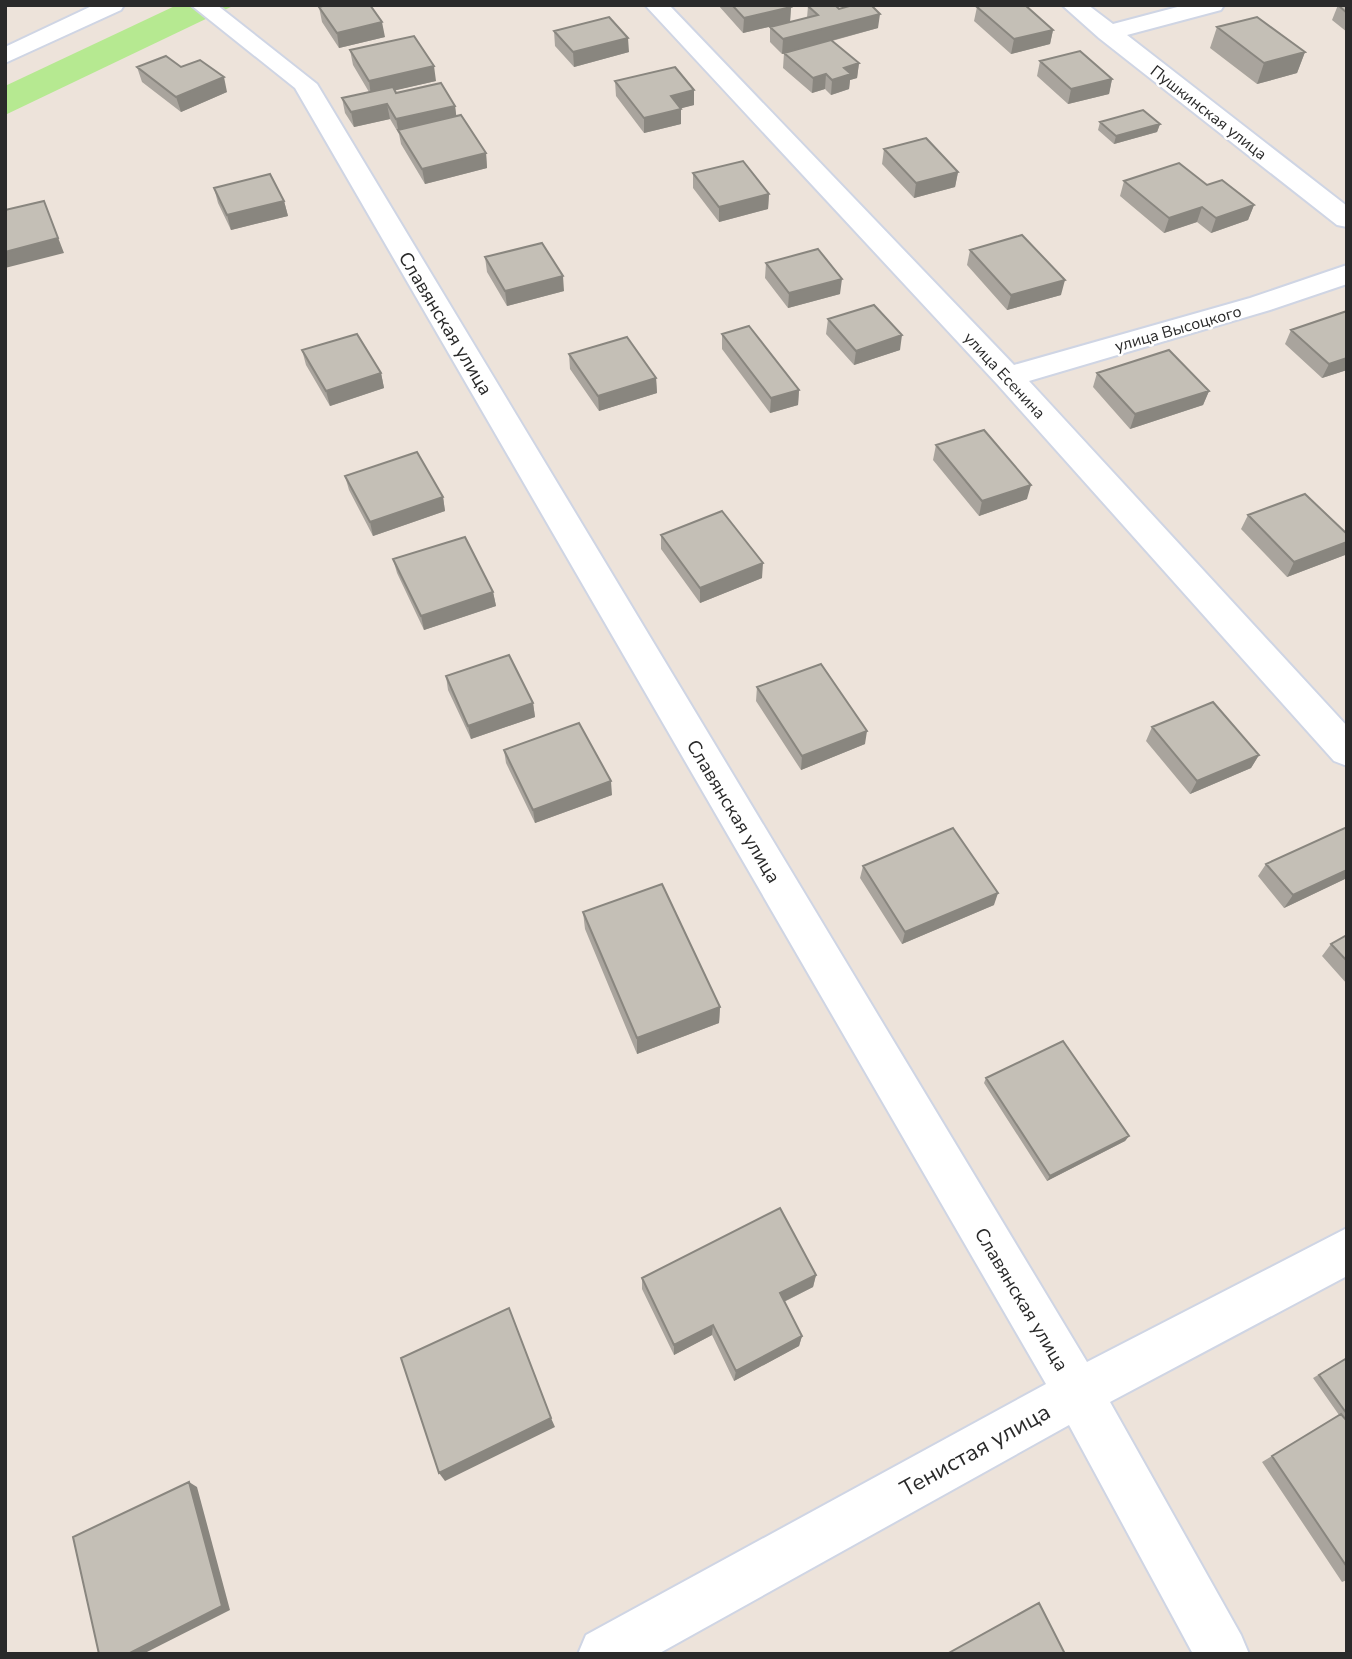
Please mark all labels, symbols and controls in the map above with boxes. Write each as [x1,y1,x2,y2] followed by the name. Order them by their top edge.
[1146,60,1271,165] street label: Пушкинская улица
[392,247,498,400] street label: Славянская улица
[1112,300,1244,358] street label: улица Высоцкого
[958,328,1050,424] street label: улица Есенина
[680,735,786,888] street label: Славянская улица
[968,1223,1074,1376] street label: Славянская улица
[895,1396,1056,1505] street label: Тенистая улица

